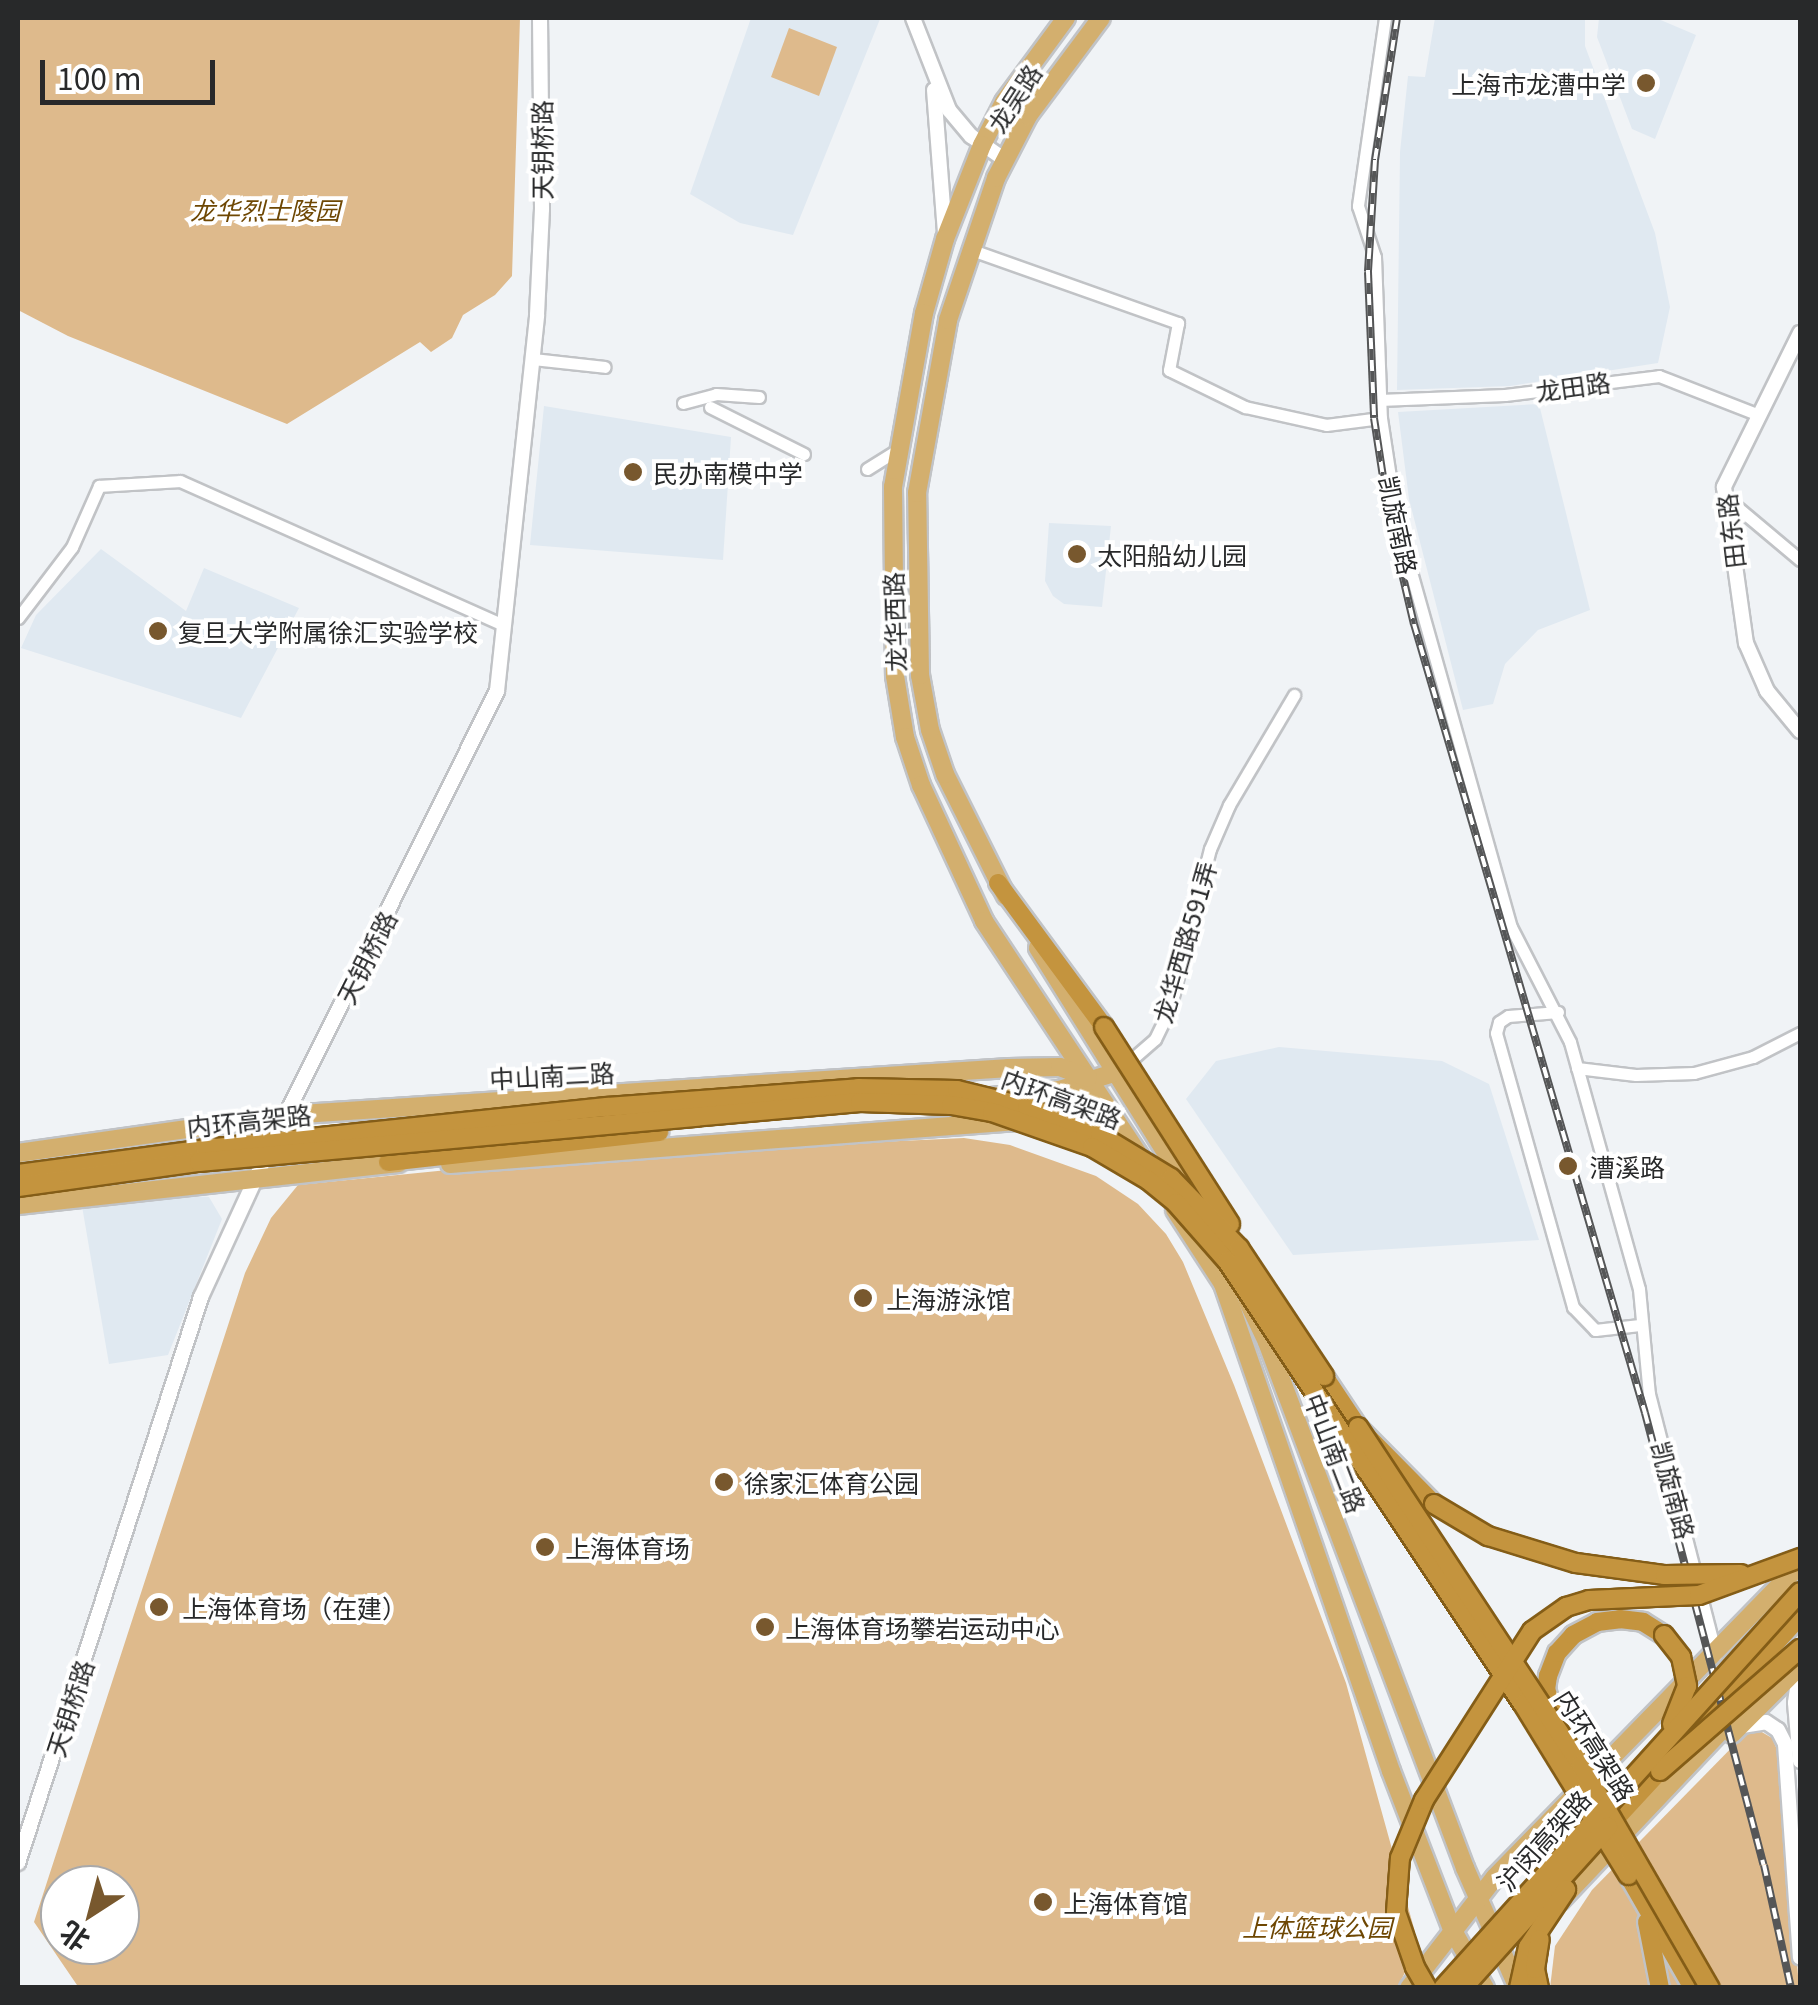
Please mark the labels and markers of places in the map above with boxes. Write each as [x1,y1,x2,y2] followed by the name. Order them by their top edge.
[1451,68,1626,98] place label: 上海市龙漕中学
[1635,72,1657,94] marker: 上海市龙漕中学
[653,457,803,487] place label: 民办南模中学
[622,461,644,483] marker: 民办南模中学
[1097,539,1247,569] place label: 太阳船幼儿园
[1066,543,1088,565] marker: 太阳船幼儿园
[178,616,478,646] place label: 复旦大学附属徐汇实验学校
[147,620,169,642] marker: 复旦大学附属徐汇实验学校
[1590,1151,1665,1181] place label: 漕溪路
[1555,1153,1581,1179] marker: 漕溪路
[886,1283,1011,1313] place label: 上海游泳馆
[850,1285,876,1311] marker: 上海游泳馆
[744,1467,919,1497] place label: 徐家汇体育公园
[713,1471,735,1493] marker: 徐家汇体育公园
[565,1532,690,1562] place label: 上海体育场
[534,1536,556,1558] marker: 上海体育场
[182,1592,407,1622] place label: 上海体育场（在建）
[146,1594,172,1620] marker: 上海体育场（在建）
[785,1612,1060,1642] place label: 上海体育场攀岩运动中心
[754,1616,776,1638] marker: 上海体育场攀岩运动中心
[1063,1887,1188,1917] place label: 上海体育馆
[1032,1891,1054,1913] marker: 上海体育馆

